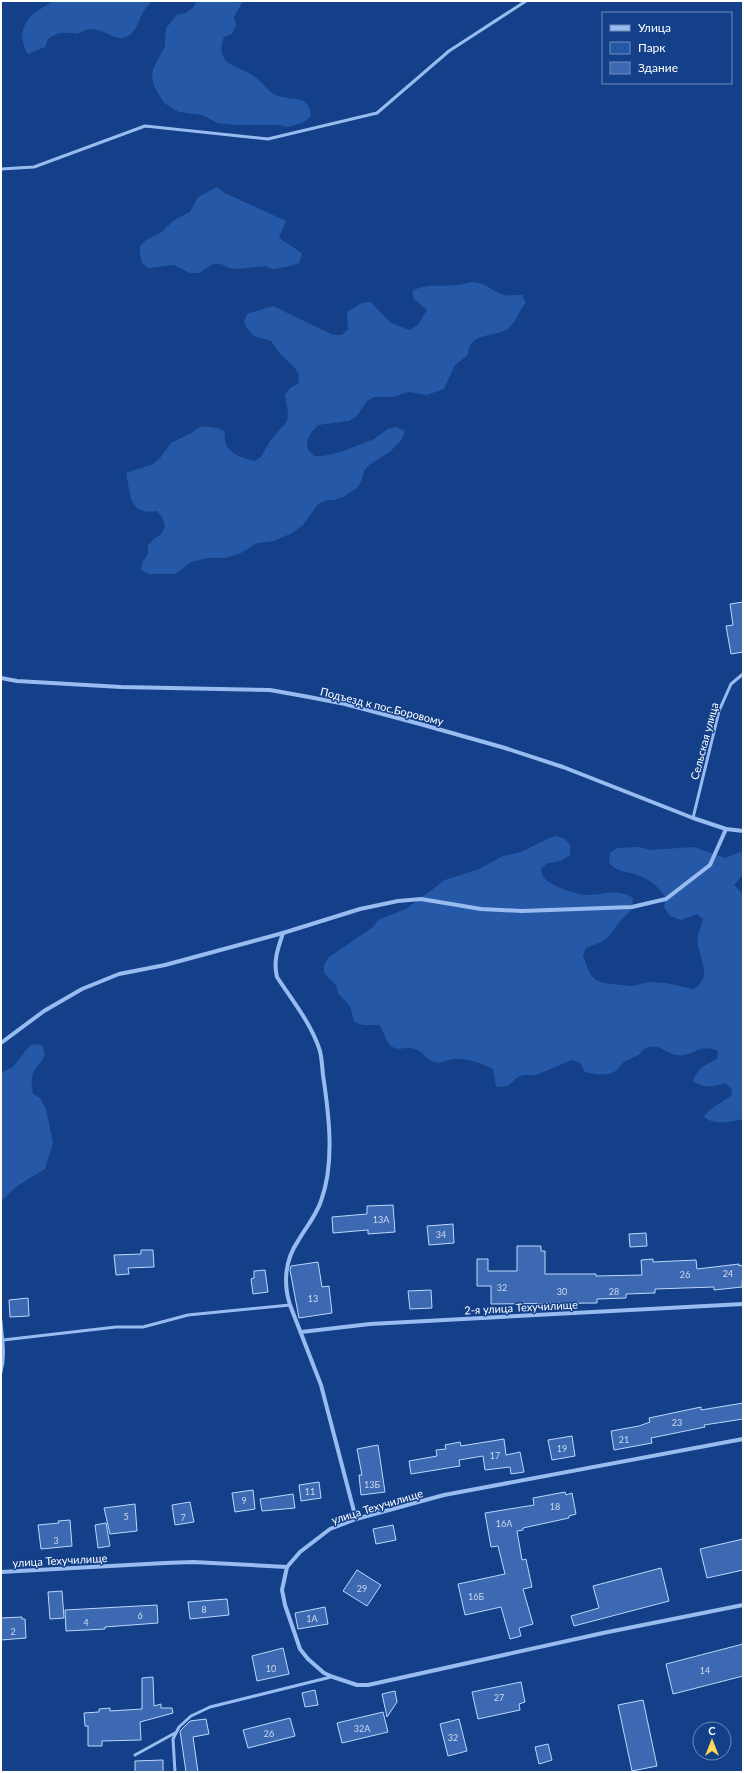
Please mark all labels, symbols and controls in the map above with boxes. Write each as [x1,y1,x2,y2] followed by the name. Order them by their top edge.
[602,12,732,84] legend
[638,20,671,35] text: Улица
[638,40,666,55] text: Парк
[638,60,678,75] text: Здание
[319,684,445,728] street label: Подъезд к пос.Боровому
[687,701,721,781] street label: Сельская улица
[373,1214,390,1225] house number: 13А
[436,1229,446,1240] house number: 34
[723,1268,733,1279] house number: 24
[680,1269,690,1280] house number: 26
[497,1282,507,1293] house number: 32
[557,1286,567,1297] house number: 30
[609,1286,619,1297] house number: 28
[308,1293,318,1304] house number: 13
[464,1298,578,1316] street label: 2-я улица Техучилище
[672,1417,682,1428] house number: 23
[619,1434,629,1445] house number: 21
[557,1443,567,1454] house number: 19
[490,1450,500,1461] house number: 17
[364,1479,380,1490] house number: 13Б
[305,1486,315,1497] house number: 11
[330,1486,424,1526] street label: улица Техучилище
[241,1495,247,1506] house number: 9
[550,1501,560,1512] house number: 18
[123,1511,129,1522] house number: 5
[180,1512,186,1523] house number: 7
[496,1518,513,1529] house number: 16А
[53,1535,59,1546] house number: 3
[12,1551,108,1569] street label: улица Техучилище
[357,1583,367,1594] house number: 29
[468,1591,484,1602] house number: 16Б
[201,1604,207,1615] house number: 8
[137,1610,143,1621] house number: 6
[306,1613,319,1624] house number: 1А
[83,1617,89,1628] house number: 4
[10,1626,16,1637] house number: 2
[266,1663,276,1674] house number: 10
[700,1665,710,1676] house number: 14
[494,1692,504,1703] house number: 27
[692,1721,732,1761] north arrow
[354,1723,371,1734] house number: 32А
[708,1724,716,1737] text: С
[264,1728,274,1739] house number: 26
[448,1732,458,1743] house number: 32

